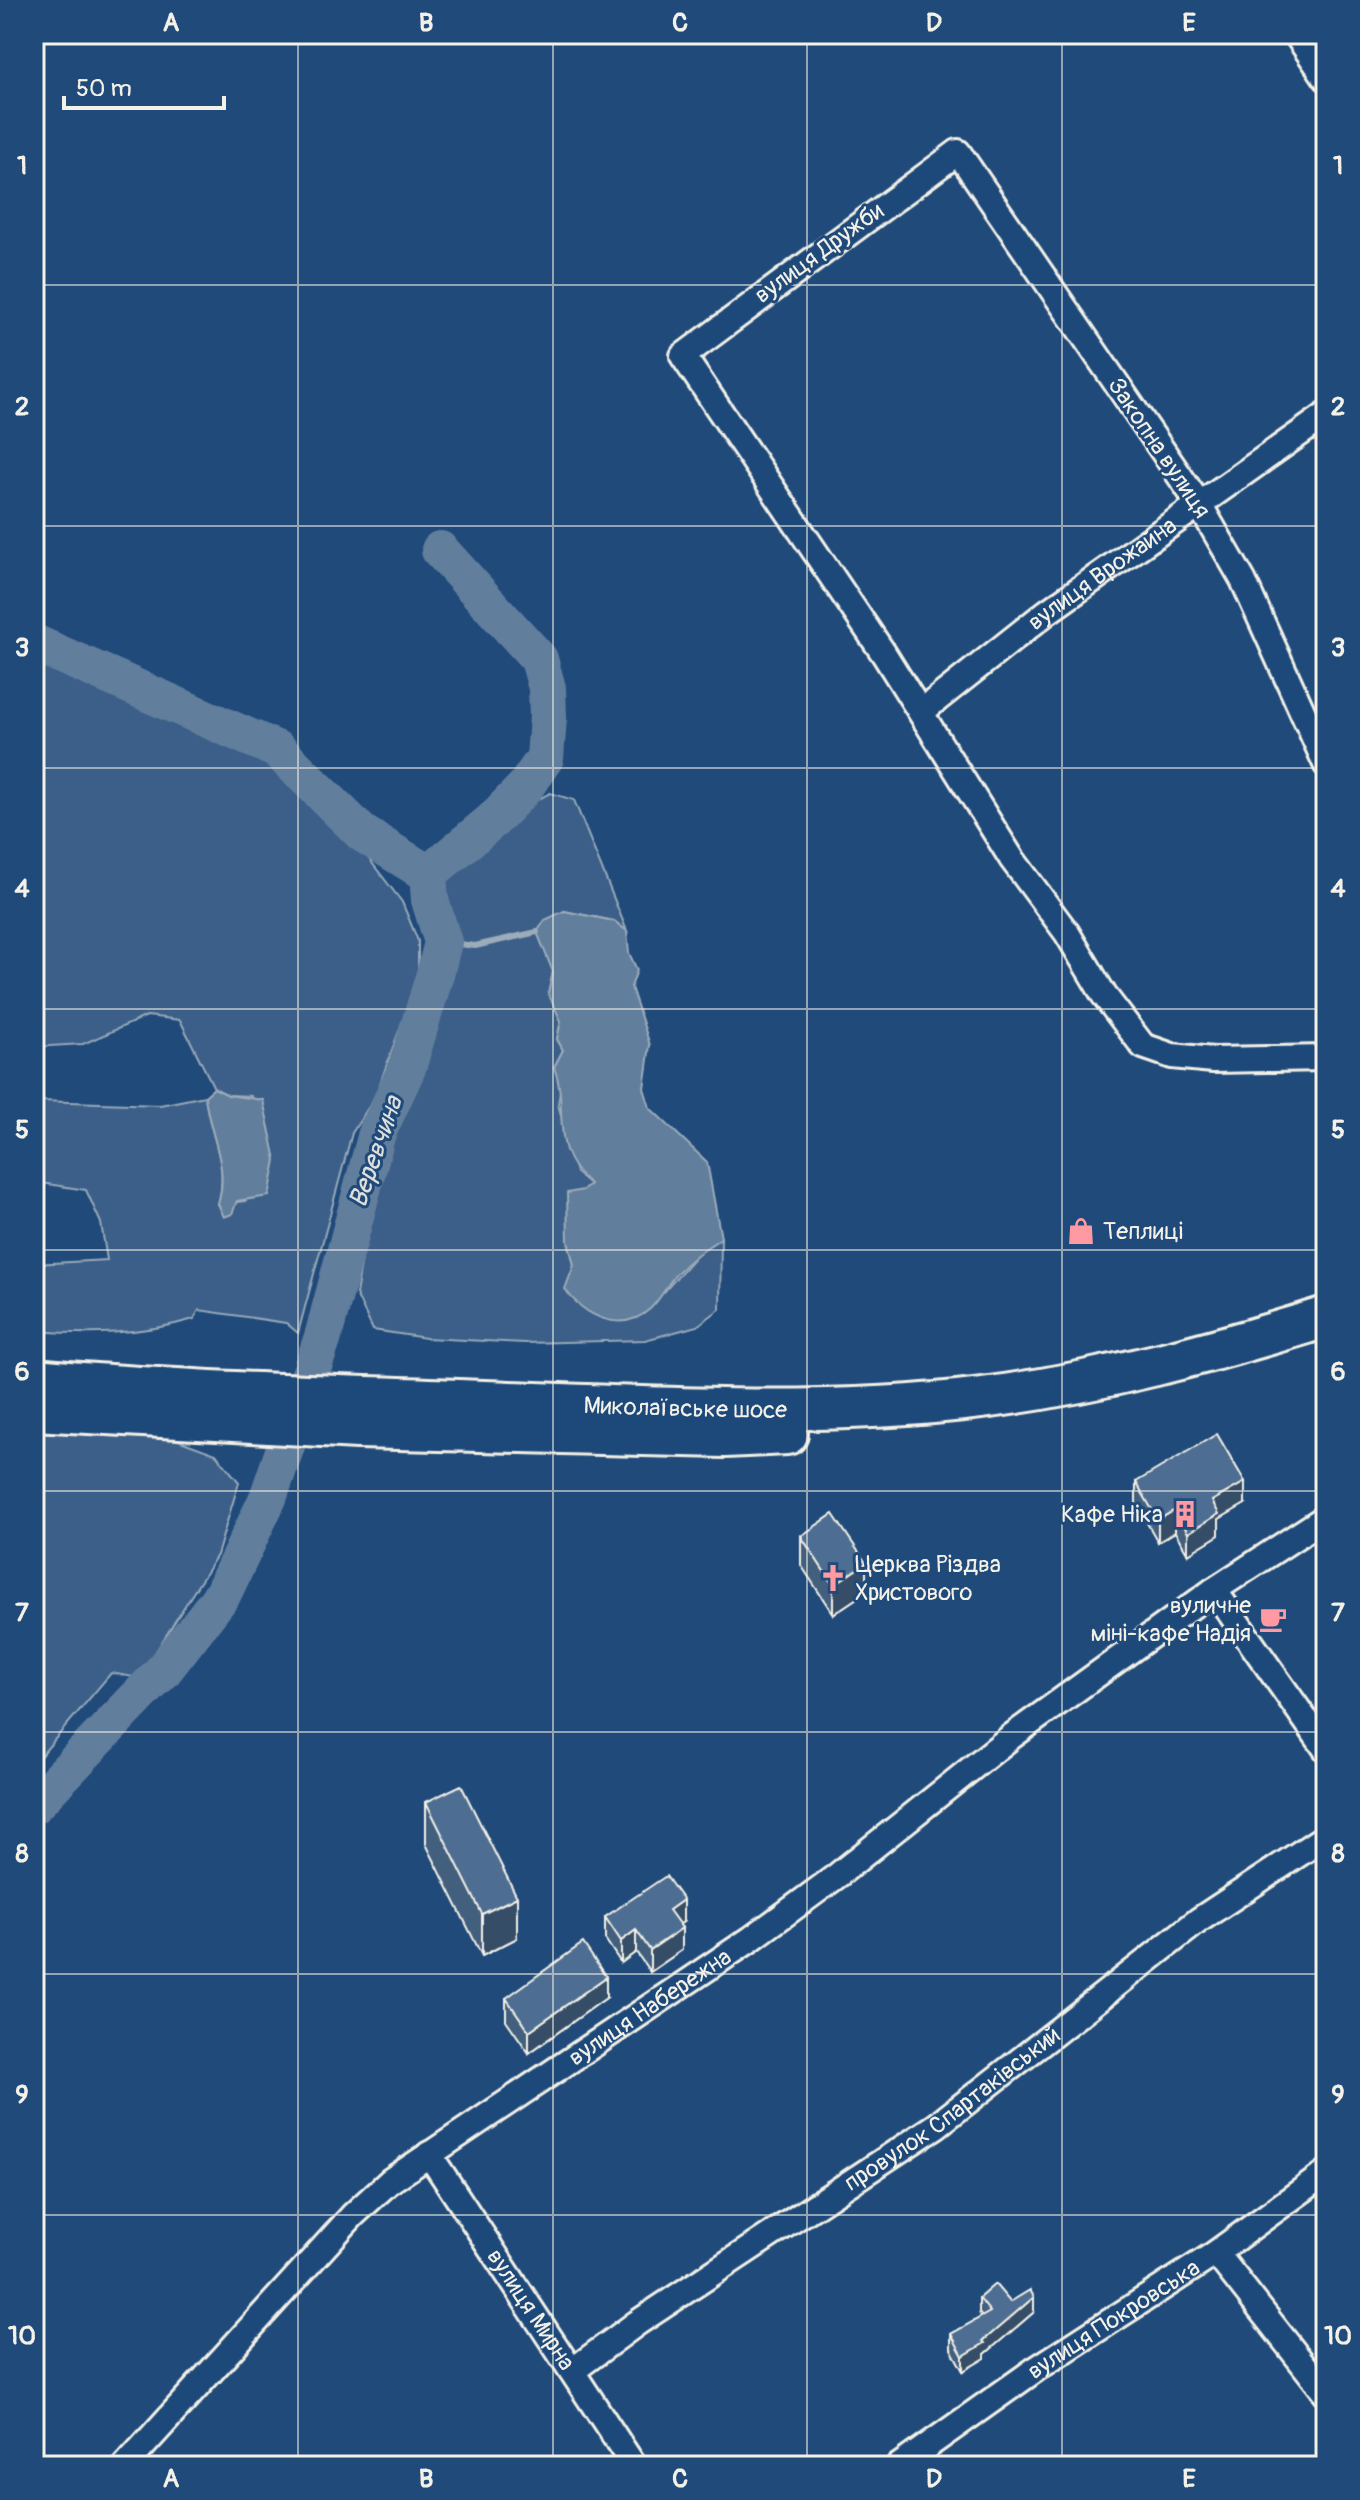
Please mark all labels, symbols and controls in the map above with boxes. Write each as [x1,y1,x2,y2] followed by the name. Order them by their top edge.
[163,7,180,39] text: A
[419,7,433,39] text: B
[672,7,688,39] text: C
[926,7,942,39] text: D
[1182,7,1196,39] text: E
[64,60,224,110] scale bar
[76,74,132,103] text: 50 m
[17,150,27,182] text: 1
[1333,150,1343,182] text: 1
[749,196,890,310] street label: вулиця Дружби
[1101,372,1217,524] street label: Закопна вулиця
[15,391,29,423] text: 2
[1331,391,1345,423] text: 2
[1022,511,1182,636] street label: вулиця Врожайна
[15,632,29,664] text: 3
[1331,632,1345,664] text: 3
[14,873,30,905] text: 4
[1330,873,1346,905] text: 4
[342,1091,410,1212] water label: Веревчина
[15,1114,29,1146] text: 5
[1331,1114,1345,1146] text: 5
[1066,1216,1096,1246] shop icon: Теплиці
[1103,1217,1183,1246] place label: Теплиці
[14,1356,30,1388] text: 6
[1330,1356,1346,1388] text: 6
[583,1390,787,1424] street label: Миколаївське шосе
[1170,1499,1200,1529] building icon: Кафе Ніка
[1061,1500,1163,1529] place label: Кафе Ніка
[855,1550,1001,1607] place label: Церква Різдва Христового
[818,1563,848,1593] church icon: Церква Різдва Христового
[1091,1591,1251,1648] place label: вуличне міні-кафе Надія
[15,1597,29,1629] text: 7
[1331,1597,1345,1629] text: 7
[1258,1604,1288,1634] cafe icon: вуличне міні-кафе Надія
[15,1838,29,1870] text: 8
[1331,1838,1345,1870] text: 8
[563,1942,737,2072] street label: вулиця Набережна
[838,2020,1066,2197] street label: провулок Спартаківський
[15,2079,29,2111] text: 9
[1331,2079,1345,2111] text: 9
[481,2243,582,2376] street label: вулиця Мирна
[1021,2253,1205,2385] street label: вулиця Покровська
[8,2320,36,2352] text: 10
[1324,2320,1352,2352] text: 10
[163,2463,180,2495] text: A
[419,2463,433,2495] text: B
[672,2463,688,2495] text: C
[926,2463,942,2495] text: D
[1182,2463,1196,2495] text: E

